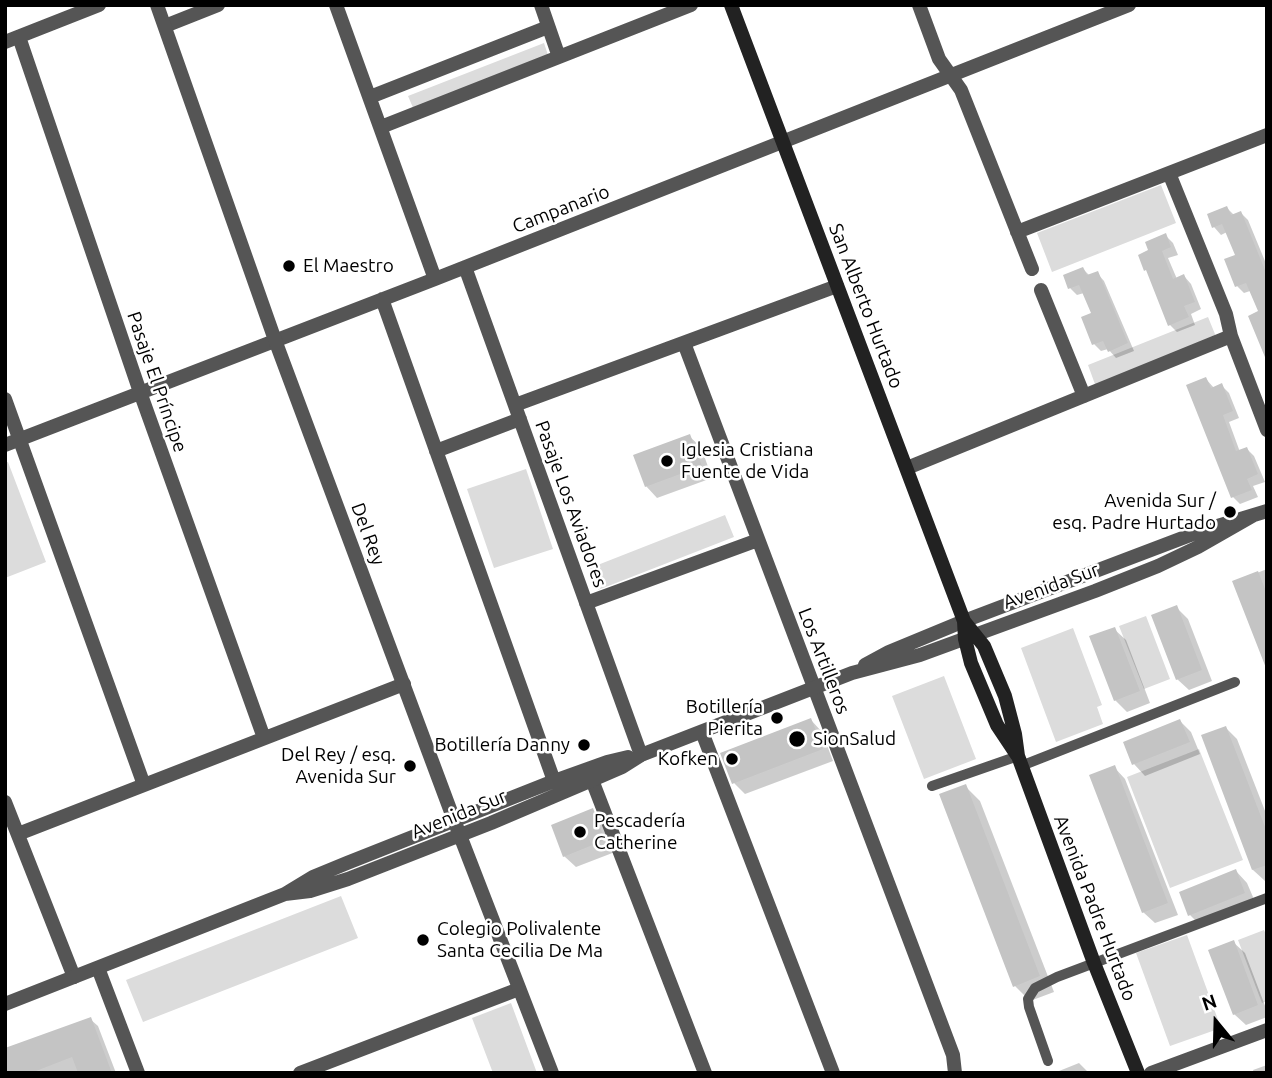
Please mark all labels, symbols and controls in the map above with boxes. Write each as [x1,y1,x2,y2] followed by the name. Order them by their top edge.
[509,180,613,238] street label: Campanario
[824,220,908,392] street label: San Alberto Hurtado
[303,255,394,277] place label: El Maestro
[281,258,297,274] marker: El Maestro
[122,309,192,455] street label: Pasaje El Príncipe
[530,418,612,590] street label: Pasaje Los Aviadores
[681,439,813,483] place label: Iglesia Cristiana Fuente de Vida
[659,453,675,469] marker: Iglesia Cristiana Fuente de Vida
[1052,490,1216,534] place label: Avenida Sur / esq. Padre Hurtado
[346,500,390,568] street label: Del Rey
[1222,504,1238,520] marker: Avenida Sur / esq. Padre Hurtado
[1000,558,1102,614] street label: Avenida Sur
[793,605,855,717] street label: Los Artilleros
[686,696,763,740] place label: Botillería Pierita
[769,710,785,726] marker: Botillería Pierita
[813,728,896,750] place label: SionSalud
[787,729,807,749] marker: SionSalud
[434,734,570,756] place label: Botillería Danny
[576,737,592,753] marker: Botillería Danny
[281,744,396,788] place label: Del Rey / esq. Avenida Sur
[658,748,718,770] place label: Kofken
[724,751,740,767] marker: Kofken
[402,758,418,774] marker: Del Rey / esq. Avenida Sur
[408,785,510,843] street label: Avenida Sur
[594,810,685,854] place label: Pescadería Catherine
[1049,812,1141,1004] street label: Avenida Padre Hurtado
[572,824,588,840] marker: Pescadería Catherine
[437,918,603,962] place label: Colegio Polivalente Santa Cecilia De Ma
[415,932,431,948] marker: Colegio Polivalente Santa Cecilia De Ma
[1181,987,1251,1057] north arrow
[1199,989,1219,1015] text: N

